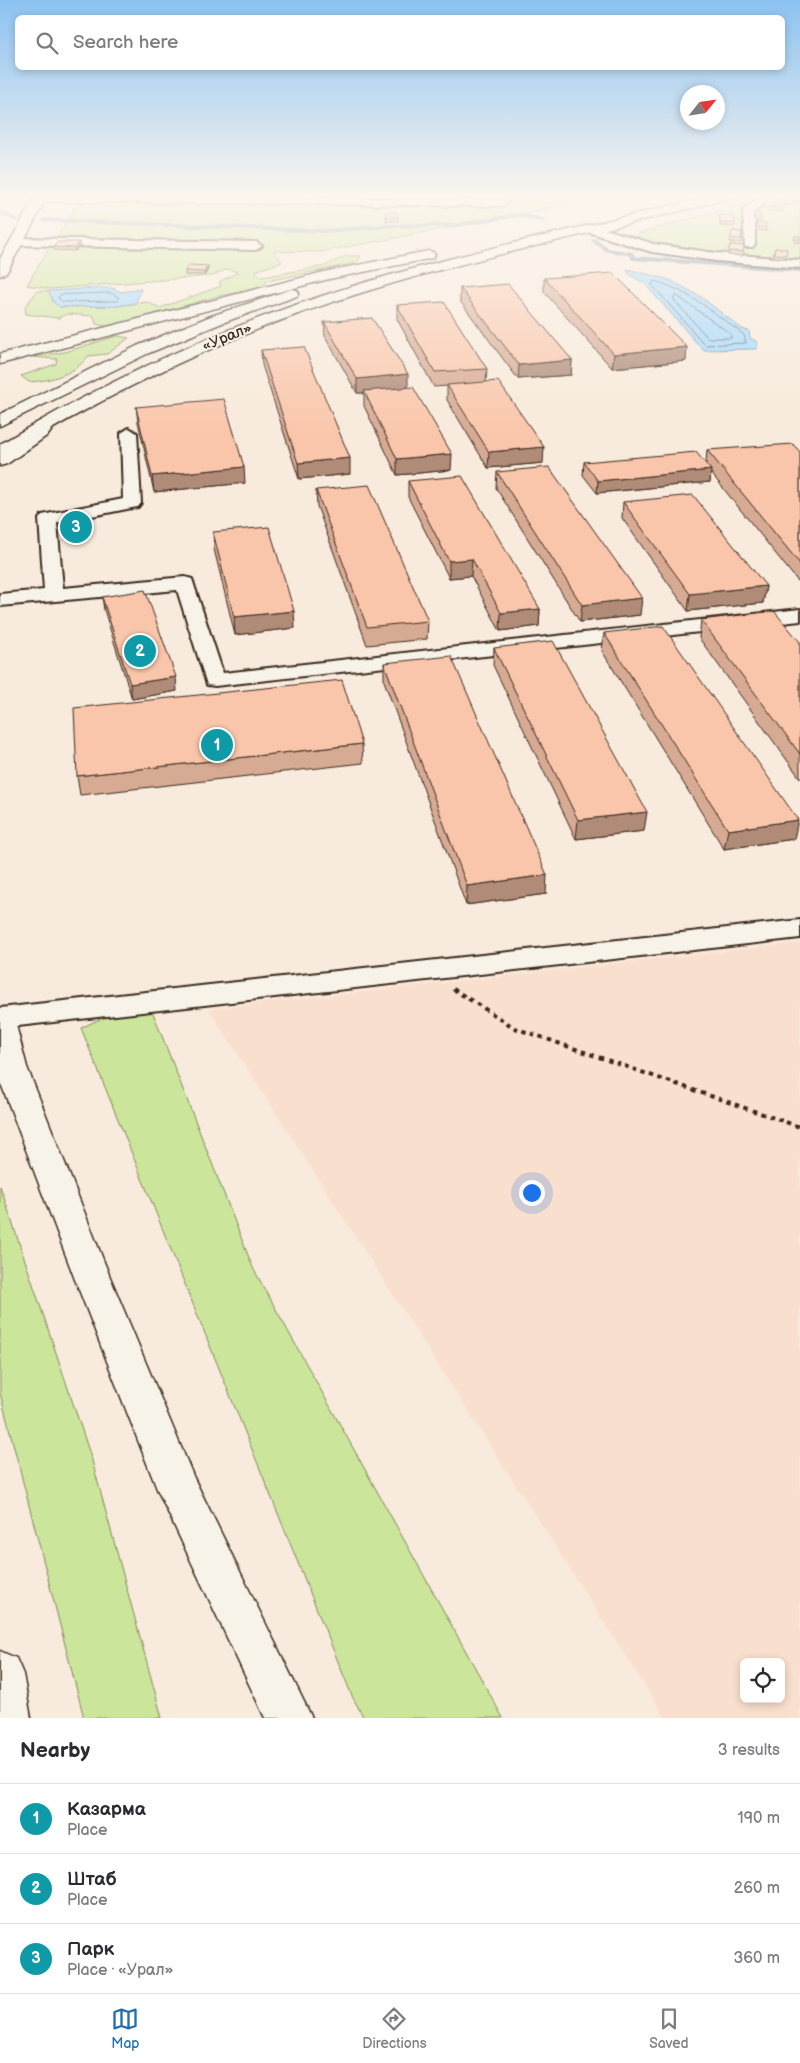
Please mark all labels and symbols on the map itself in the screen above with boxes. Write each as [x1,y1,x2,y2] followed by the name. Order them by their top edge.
[680,85,725,130] north arrow
[199,318,255,356] street label: «Урал»
[60,508,92,546] pin: 3
[124,632,156,670] pin: 2
[201,726,233,764] pin: 1
[519,1180,545,1206] your location

